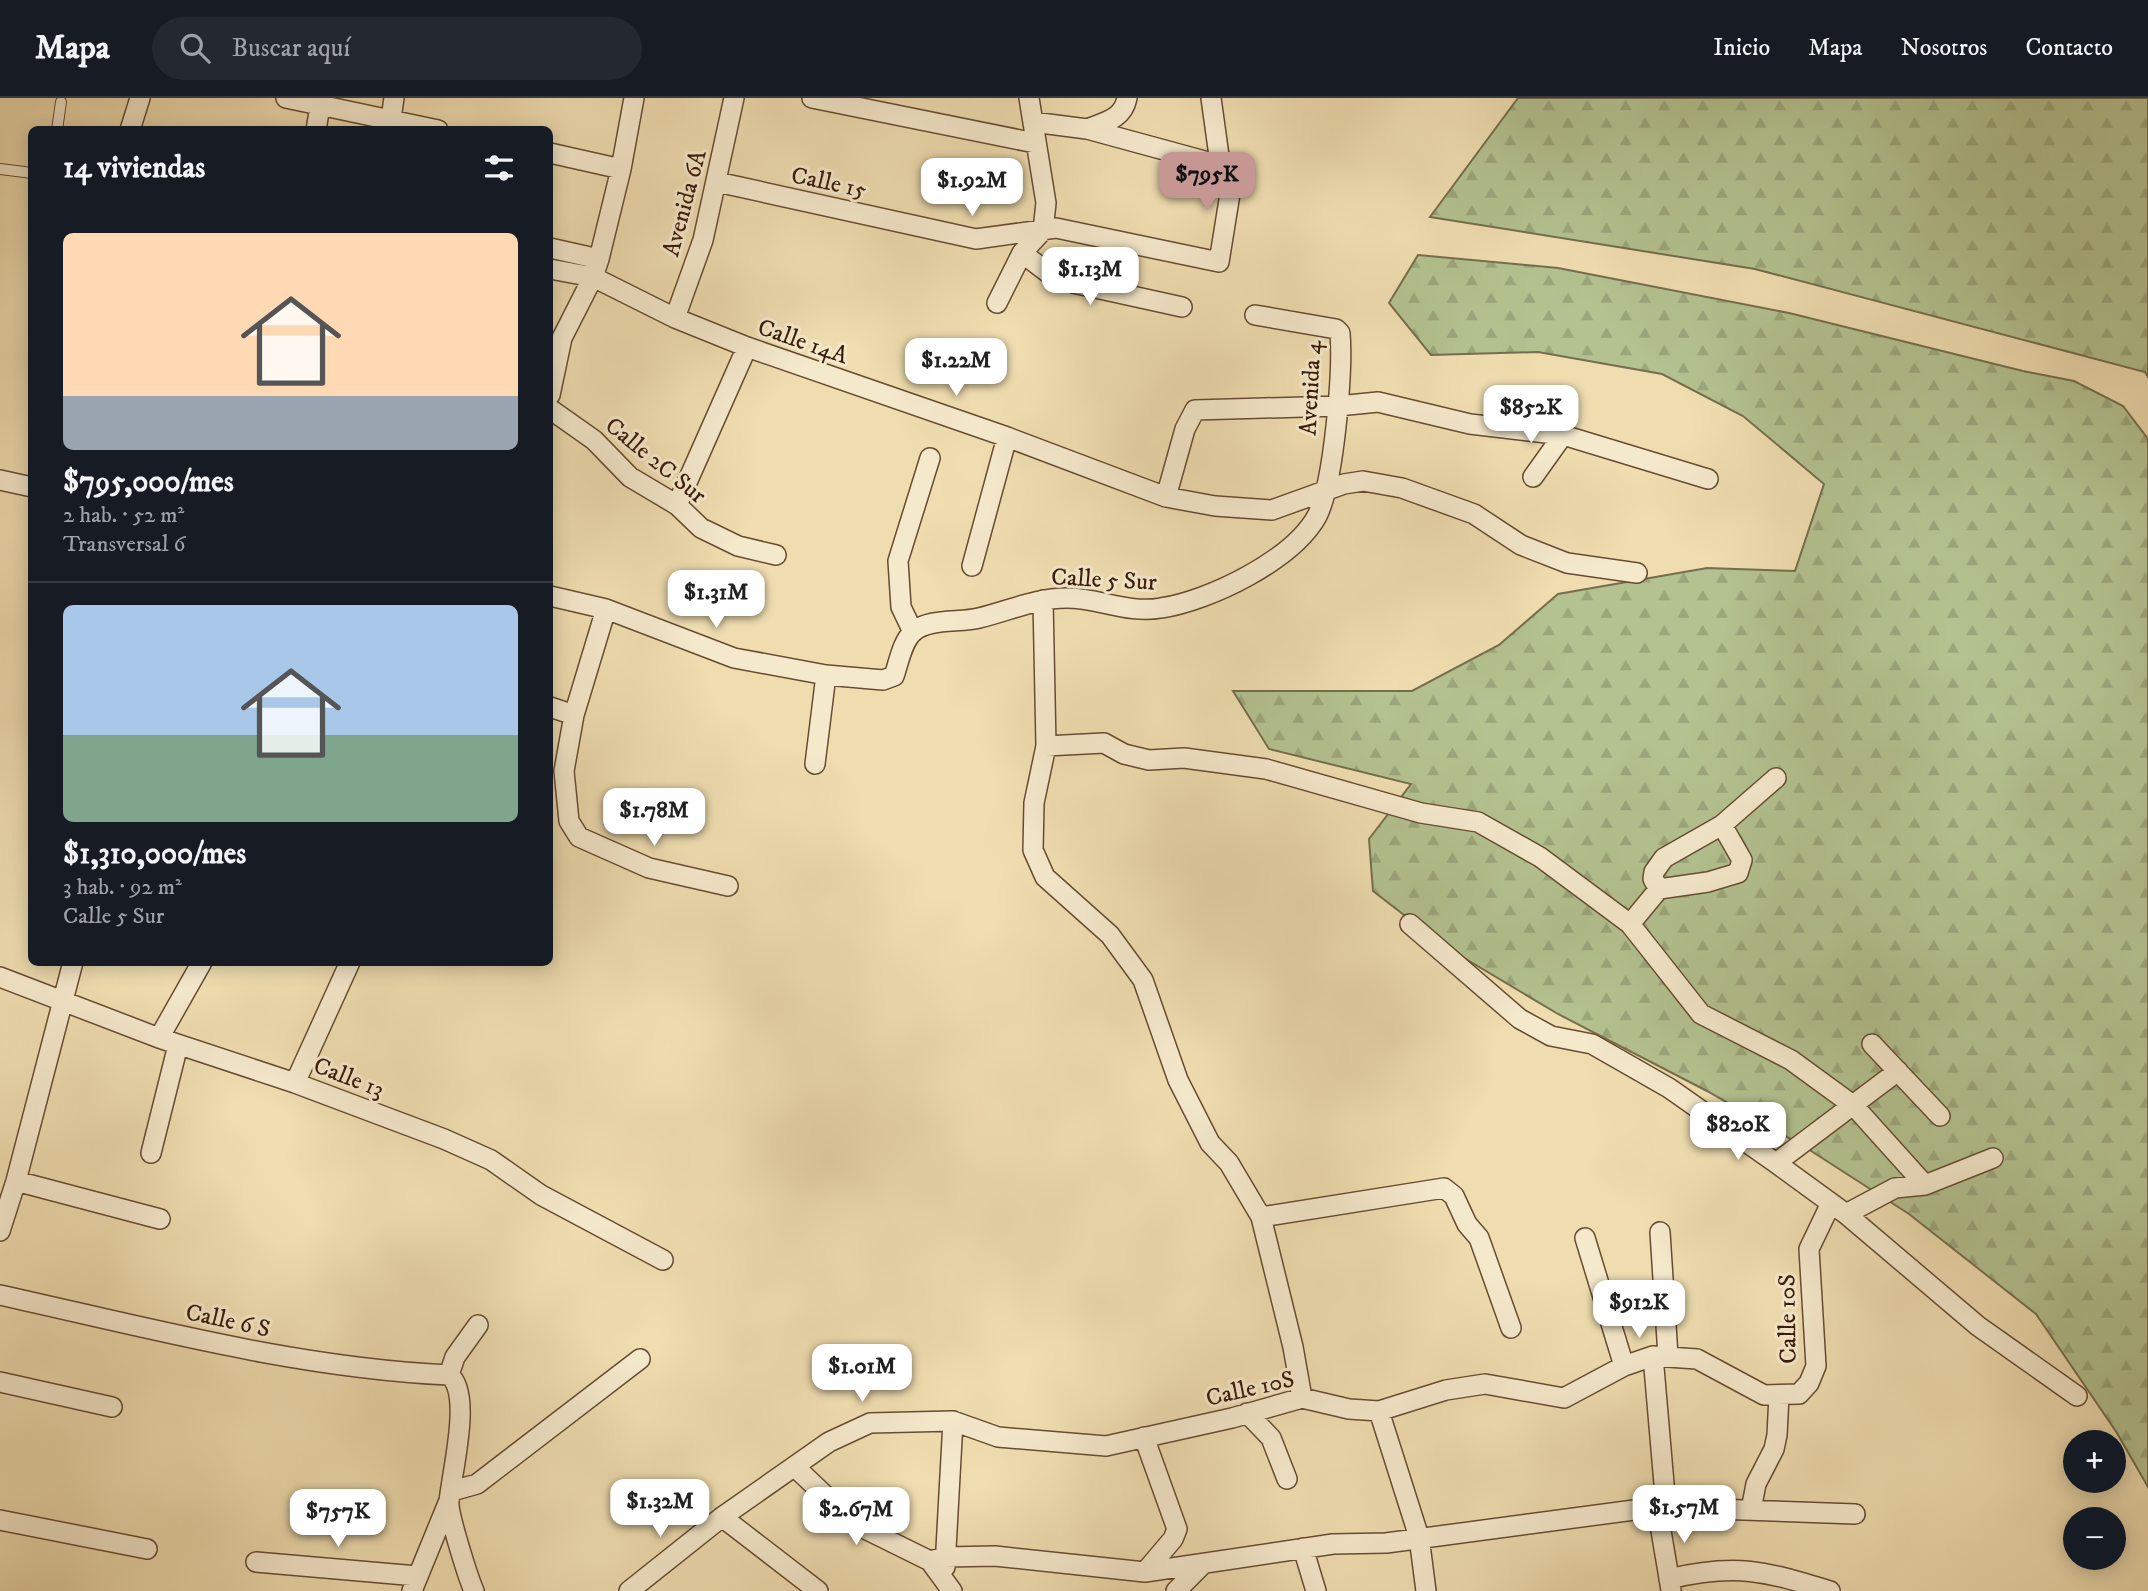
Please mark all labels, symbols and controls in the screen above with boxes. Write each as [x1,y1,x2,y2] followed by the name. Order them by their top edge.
[152,17,642,80] search box
[35,28,110,69] text: Mapa
[176,29,214,67] icon: search
[232,32,350,65] text: Buscar aquí
[1713,33,1770,63] text: Inicio
[1808,33,1863,63] text: Mapa
[1901,33,1987,63] text: Nosotros
[2025,33,2113,63] text: Contacto
[656,146,714,260] street label: Avenida 6A
[480,149,518,187] icon: filters
[63,150,205,187] text: 14 viviendas
[1158,152,1256,212] pin: $795K
[915,158,1029,218] pin: $1.92M
[788,160,869,206] street label: Calle 15
[1175,160,1239,189] text: $795K
[937,166,1007,195] text: $1.92M
[1033,248,1147,307] pin: $1.13M
[1058,255,1122,284] text: $1.13M
[228,278,354,404] icon: home
[754,313,852,372] street label: Calle 14A
[899,338,1013,398] pin: $1.22M
[1294,339,1329,436] street label: Avenida 4
[921,346,991,375] text: $1.22M
[1482,386,1580,445] pin: $852K
[1500,393,1562,422] text: $852K
[599,411,712,511] street label: Calle 2C Sur
[63,464,234,501] text: $795,000/mes
[63,501,184,530] text: 2 hab. · 52 m²
[63,530,186,559] text: Transversal 6
[1050,562,1158,598] street label: Calle 5 Sur
[659,570,773,630] pin: $1.31M
[684,578,748,607] text: $1.31M
[228,650,354,776] icon: home
[597,788,711,848] pin: $1.78M
[619,796,689,825] text: $1.78M
[63,836,246,873] text: $1,310,000/mes
[63,873,182,902] text: 3 hab. · 92 m²
[63,902,164,931] text: Calle 5 Sur
[309,1051,388,1105] street label: Calle 13
[1689,1102,1787,1162] pin: $820K
[1706,1110,1770,1139] text: $820K
[1772,1274,1804,1364] street label: Calle 10S
[1590,1280,1688,1340] pin: $912K
[1609,1288,1669,1317] text: $912K
[183,1297,273,1345] street label: Calle 6 S
[805,1344,919,1404] pin: $1.01M
[828,1352,896,1381] text: $1.01M
[1203,1364,1297,1414] street label: Calle 10S
[2063,1430,2126,1570] map controls
[2063,1430,2126,1493] button: +
[603,1480,717,1539] pin: $1.32M
[1627,1486,1741,1545] pin: $1.57M
[626,1487,694,1516] text: $1.32M
[799,1488,913,1547] pin: $2.67M
[289,1490,387,1549] pin: $757K
[1649,1493,1719,1522] text: $1.57M
[819,1495,893,1524] text: $2.67M
[306,1497,370,1526] text: $757K
[2063,1507,2126,1570] button: −

